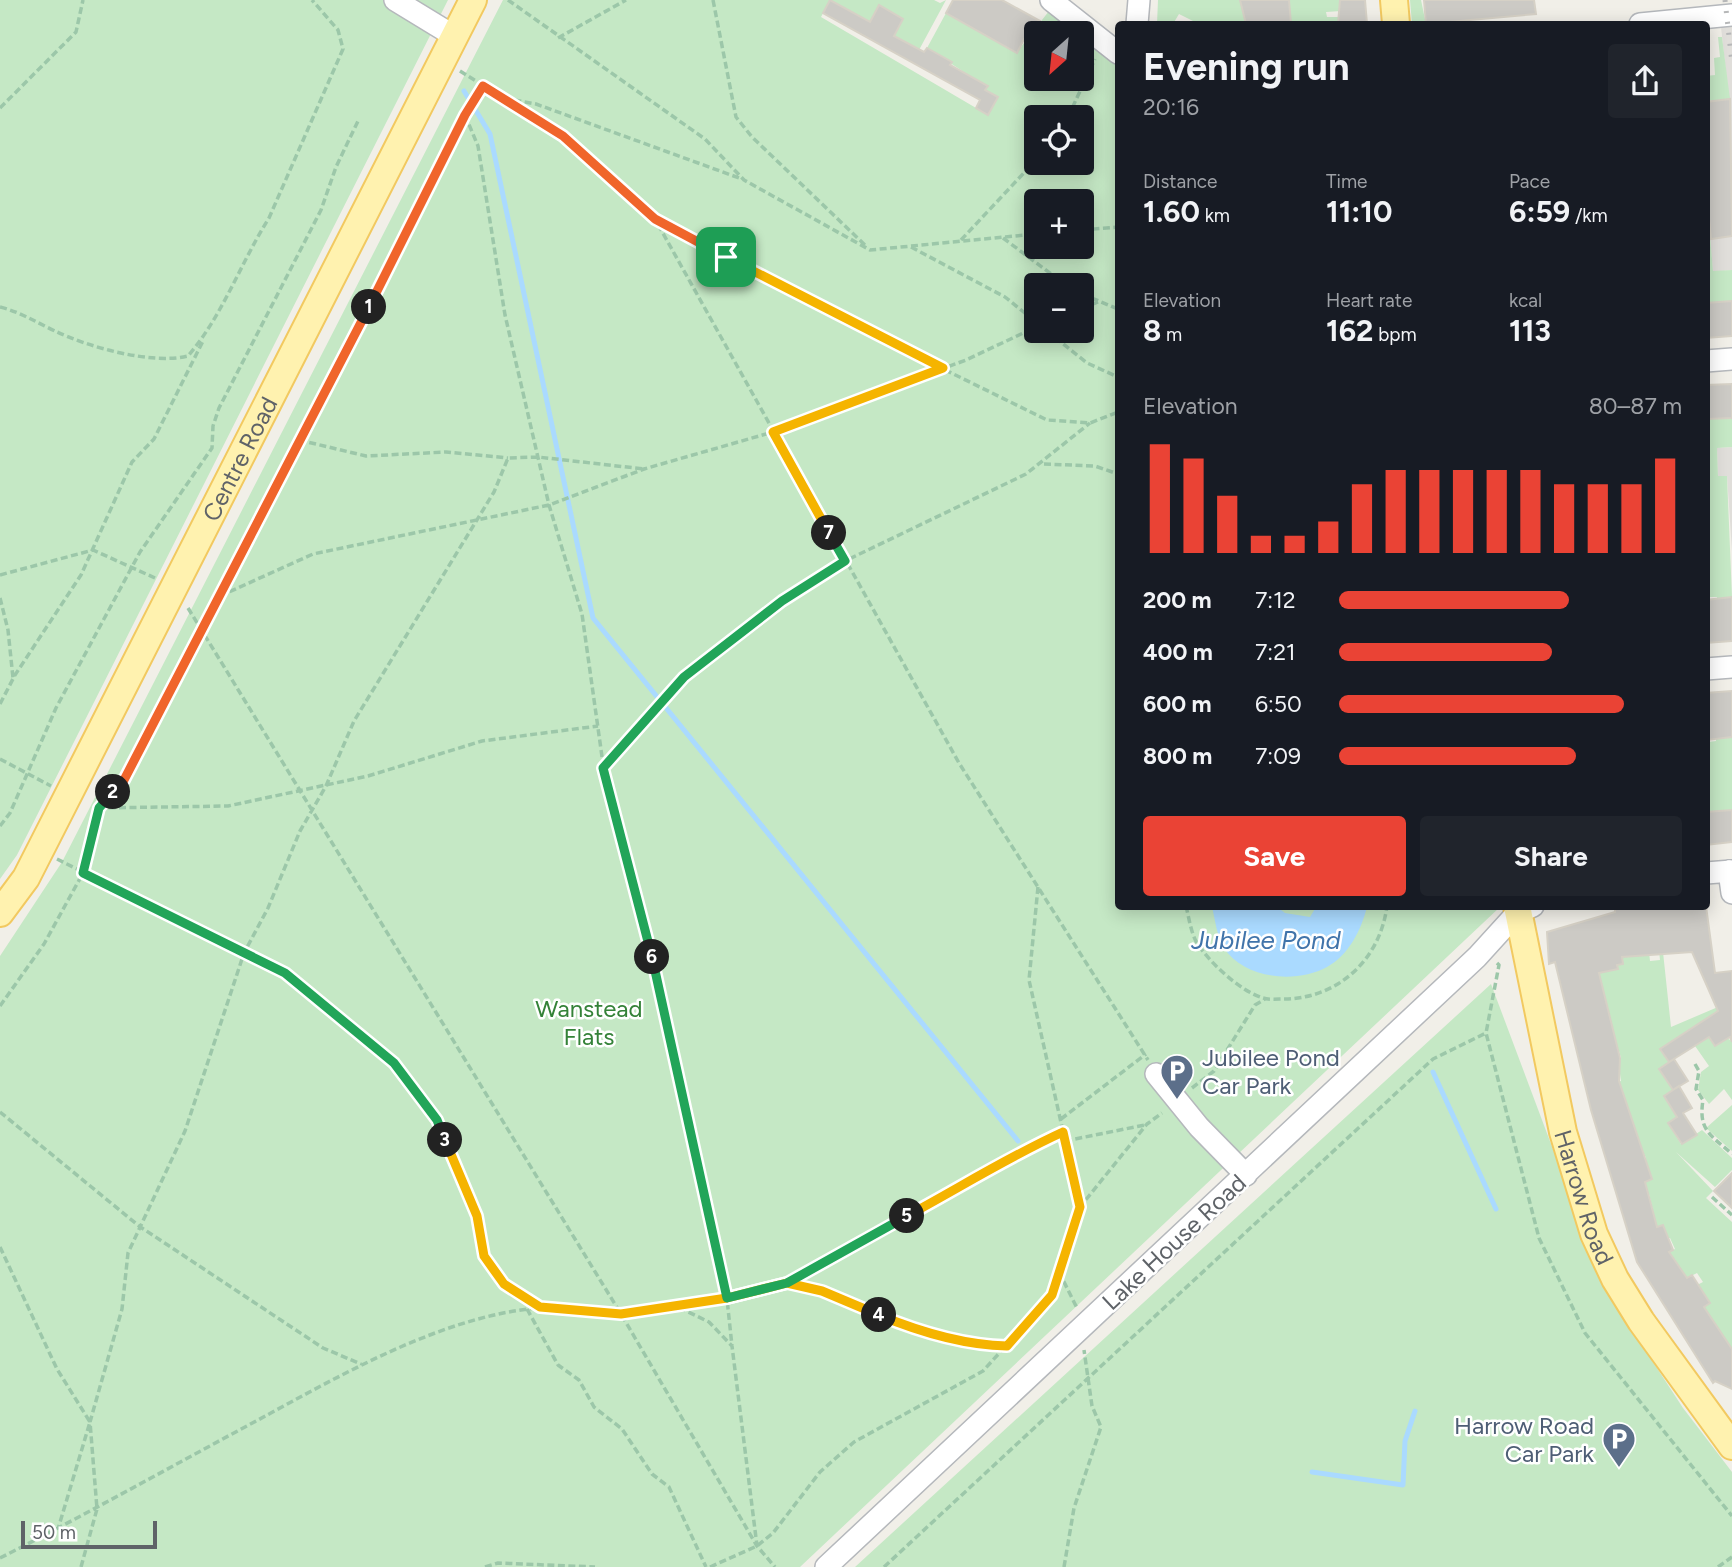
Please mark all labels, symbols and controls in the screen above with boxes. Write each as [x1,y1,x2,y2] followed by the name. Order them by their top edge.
[1024,21,1094,91] north arrow
[1024,21,1094,343] map controls
[1143,44,1350,90] text: Evening run
[1608,44,1682,118] button: share
[1143,93,1199,121] text: 20:16
[1024,105,1094,175] button: locate
[1143,170,1217,193] text: Distance
[1326,170,1367,193] text: Time
[1509,170,1550,193] text: Pace
[1024,189,1094,259] button: +
[1143,193,1200,230] text: 1.60
[1326,193,1392,230] text: 11:10
[1509,193,1570,230] text: 6:59
[1200,204,1230,227] text: km
[1570,204,1608,227] text: /km
[696,227,756,287] pin
[707,238,745,276] icon: arrive
[1024,273,1094,343] button: −
[1143,289,1221,312] text: Elevation
[1326,289,1412,312] text: Heart rate
[1509,289,1542,312] text: kcal
[352,290,386,324] pin: 1
[364,295,373,318] text: 1
[1143,312,1161,349] text: 8
[1326,312,1373,349] text: 162
[1509,312,1551,349] text: 113
[1161,323,1182,346] text: m
[1373,323,1417,346] text: bpm
[196,392,283,526] street label: Centre Road
[1143,392,1238,420] text: Elevation
[1589,392,1682,420] text: 80–87 m
[812,516,846,550] pin: 7
[823,521,834,544] text: 7
[1143,586,1212,614] text: 200 m
[1255,586,1296,614] text: 7:12
[1143,638,1213,666] text: 400 m
[1255,638,1296,666] text: 7:21
[1143,690,1212,718] text: 600 m
[1255,690,1302,718] text: 6:50
[1143,742,1212,770] text: 800 m
[1255,742,1301,770] text: 7:09
[96,774,130,810] pin: 2
[107,780,118,803] text: 2
[1143,816,1406,896] button: Save
[1420,816,1682,896] button: Share
[1190,924,1342,956] water label: Jubilee Pond
[634,940,670,974] pin: 6
[646,945,657,968] text: 6
[535,994,643,1051] park label: Wanstead Flats
[1202,1043,1340,1100] place label: Jubilee Pond Car Park
[1158,1052,1196,1101] parking icon: Jubilee Pond Car Park
[428,1122,462,1158] pin: 3
[1549,1126,1621,1269] street label: Harrow Road
[439,1128,450,1151] text: 3
[1096,1168,1252,1316] street label: Lake House Road
[890,1198,925,1234] pin: 5
[901,1204,912,1227] text: 5
[862,1298,896,1332] pin: 4
[872,1303,885,1326] text: 4
[1454,1411,1594,1468] place label: Harrow Road Car Park
[1600,1420,1638,1469] parking icon: Harrow Road Car Park
[21,1518,158,1550] scale bar
[32,1521,76,1544] text: 50 m

